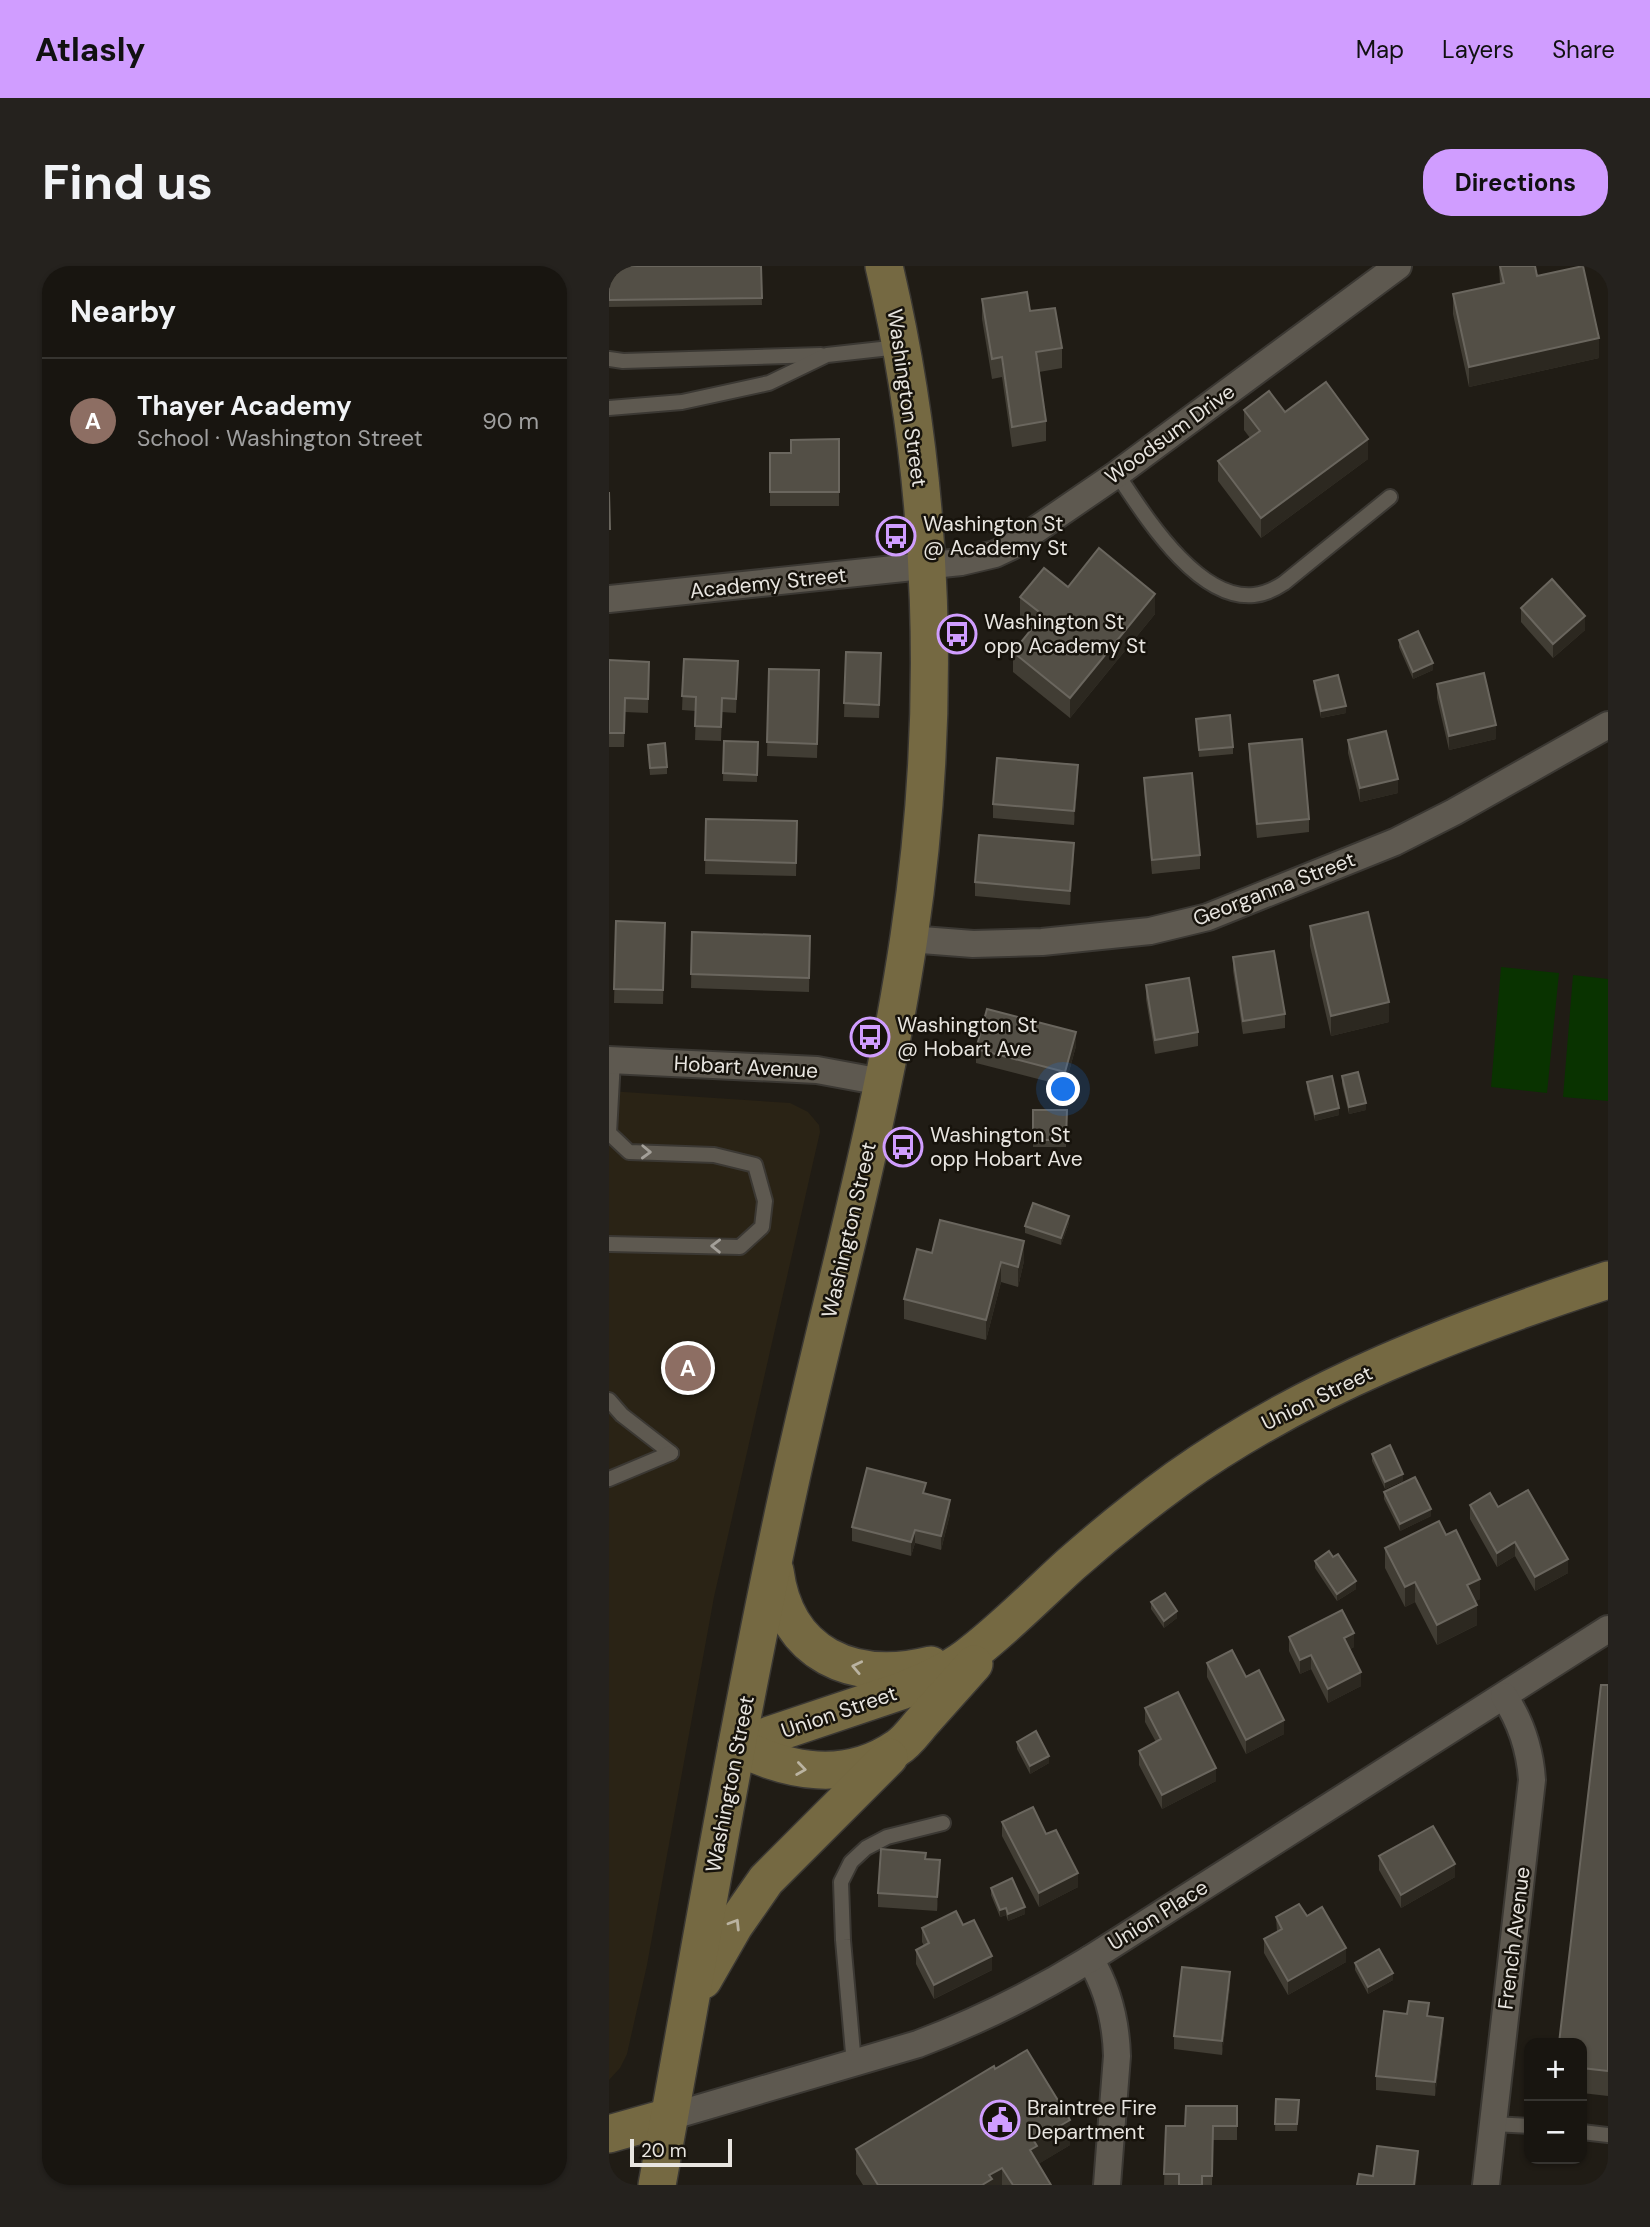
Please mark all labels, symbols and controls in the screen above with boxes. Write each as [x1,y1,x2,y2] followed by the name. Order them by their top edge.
[35,28,145,71] text: Atlasly
[1356,34,1404,65] text: Map
[1442,34,1514,65] text: Layers
[1552,34,1615,65] text: Share
[1423,149,1608,216] button: Directions
[42,150,213,214] text: Find us
[70,292,176,331] text: Nearby
[881,307,933,489] street label: Washington Street
[1100,377,1241,491] street label: Woodsum Drive
[137,389,352,423] text: Thayer Academy
[85,406,101,436] text: A
[482,406,539,436] text: 90 m
[137,423,423,453] text: School · Washington Street
[923,510,1068,562] place label: Washington St @ Academy St
[875,515,917,557] bus stop icon: Washington St @ Academy St
[688,561,848,605] street label: Academy Street
[984,608,1146,660] place label: Washington St opp Academy St
[936,613,978,655] bus stop icon: Washington St opp Academy St
[1189,845,1359,933] street label: Georganna Street
[897,1011,1038,1063] place label: Washington St @ Hobart Ave
[849,1016,891,1058] bus stop icon: Washington St @ Hobart Ave
[673,1049,819,1085] street label: Hobart Avenue
[1046,1072,1080,1106] your location
[930,1121,1083,1173] place label: Washington St opp Hobart Ave
[882,1126,924,1168] bus stop icon: Washington St opp Hobart Ave
[815,1139,883,1321] street label: Washington Street
[641,1145,652,1160] one-way arrow
[710,1238,721,1254] one-way arrow
[665,1342,711,1394] pin: A
[1257,1359,1377,1437] street label: Union Street
[851,1661,863,1676] one-way arrow
[777,1679,901,1745] street label: Union Street
[699,1693,761,1875] street label: Washington Street
[795,1761,807,1776] one-way arrow
[1491,1865,1537,2011] street label: French Avenue
[1103,1873,1213,1957] street label: Union Place
[727,1919,740,1932] one-way arrow
[1524,2038,1587,2164] map controls
[1524,2038,1587,2101] button: +
[1027,2094,1157,2146] place label: Braintree Fire Department
[979,2099,1021,2141] public building icon: Braintree Fire Department
[1524,2101,1587,2164] button: −
[630,2136,731,2168] scale bar
[641,2138,687,2163] text: 20 m

